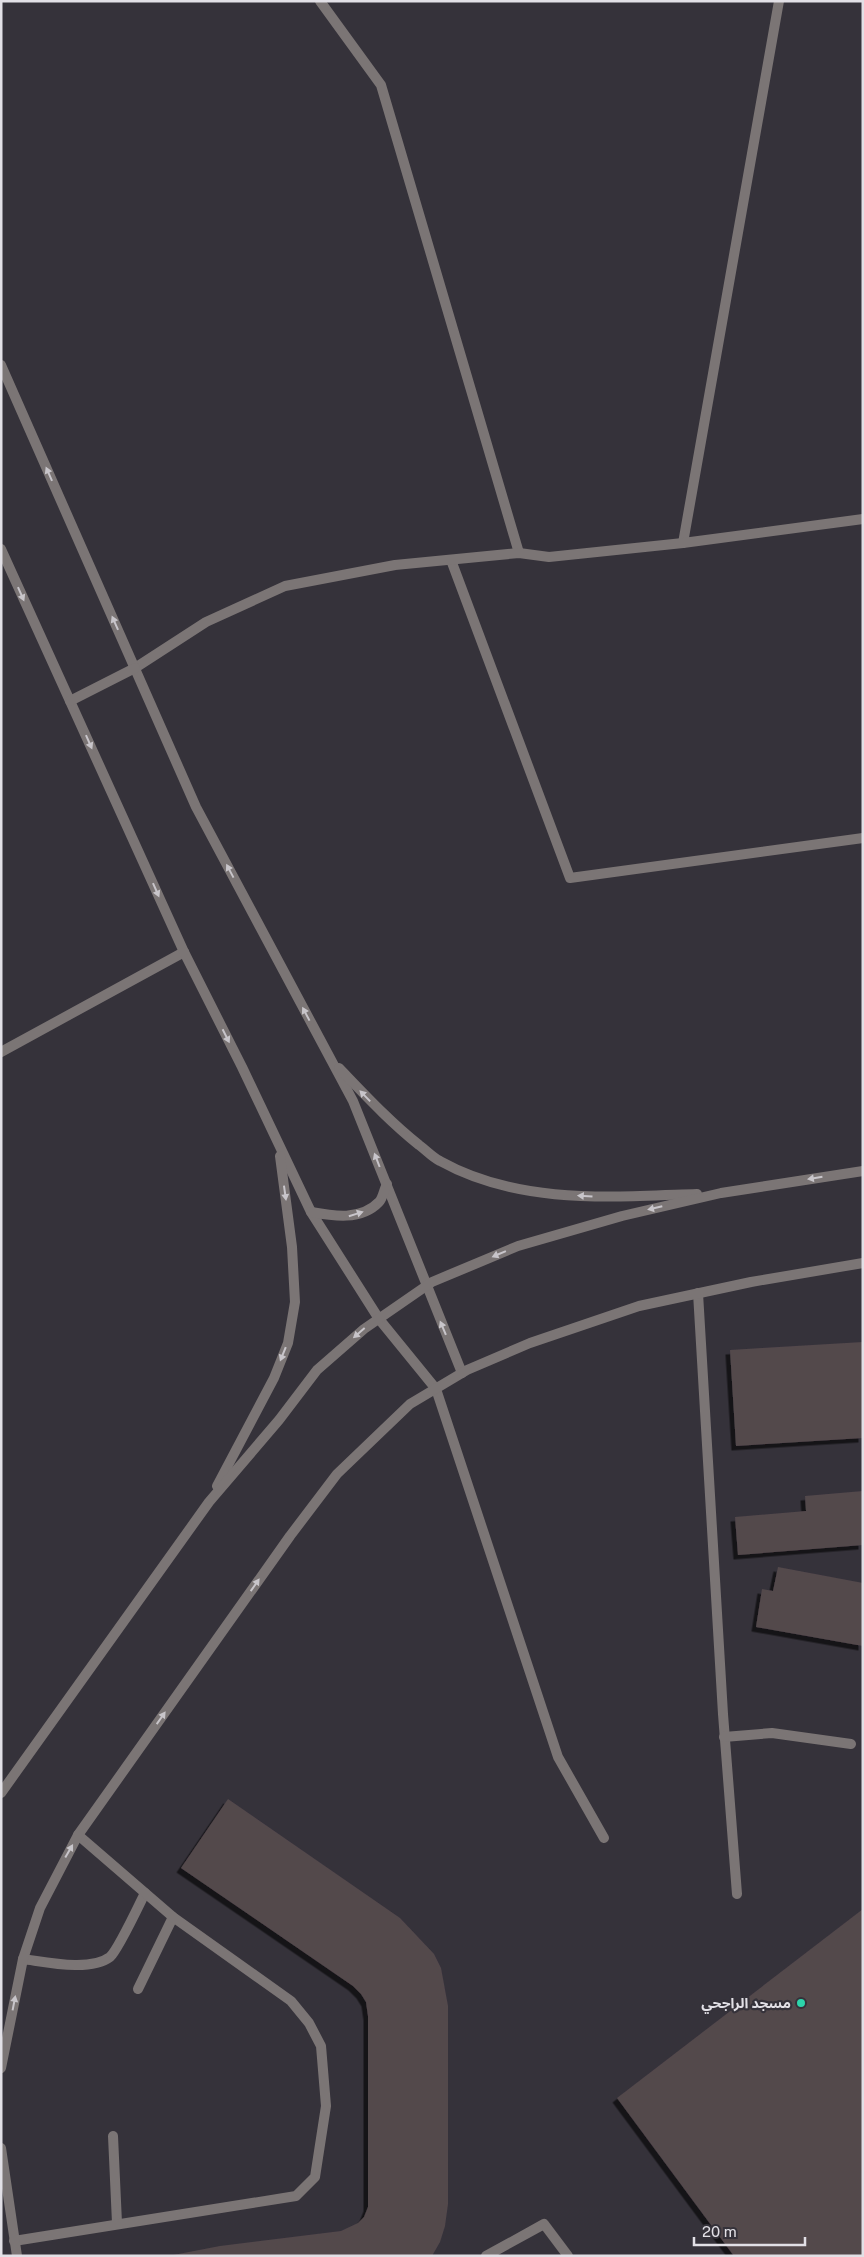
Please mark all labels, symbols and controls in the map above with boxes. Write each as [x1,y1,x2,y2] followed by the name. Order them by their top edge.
[45,467,53,481] one-way arrow
[18,587,26,601] one-way arrow
[111,616,119,630] one-way arrow
[85,735,93,749] one-way arrow
[226,863,234,878] one-way arrow
[152,883,160,897] one-way arrow
[302,1007,310,1022] one-way arrow
[222,1029,230,1043] one-way arrow
[359,1090,371,1102] one-way arrow
[373,1152,381,1167] one-way arrow
[806,1174,822,1182] one-way arrow
[281,1186,289,1202] one-way arrow
[576,1192,592,1200] one-way arrow
[647,1204,663,1212] one-way arrow
[349,1209,364,1217] one-way arrow
[491,1250,506,1258] one-way arrow
[438,1321,446,1335] one-way arrow
[352,1328,365,1339] one-way arrow
[279,1347,287,1361] one-way arrow
[250,1578,260,1592] one-way arrow
[156,1711,166,1724] one-way arrow
[64,1844,73,1858] one-way arrow
[11,1995,19,2011] one-way arrow
[701,1995,791,2014] place label: مسجد الراجحي
[795,1997,807,2009] marker: مسجد الراجحي
[694,2214,805,2246] scale bar
[702,2223,737,2240] text: 20 m

